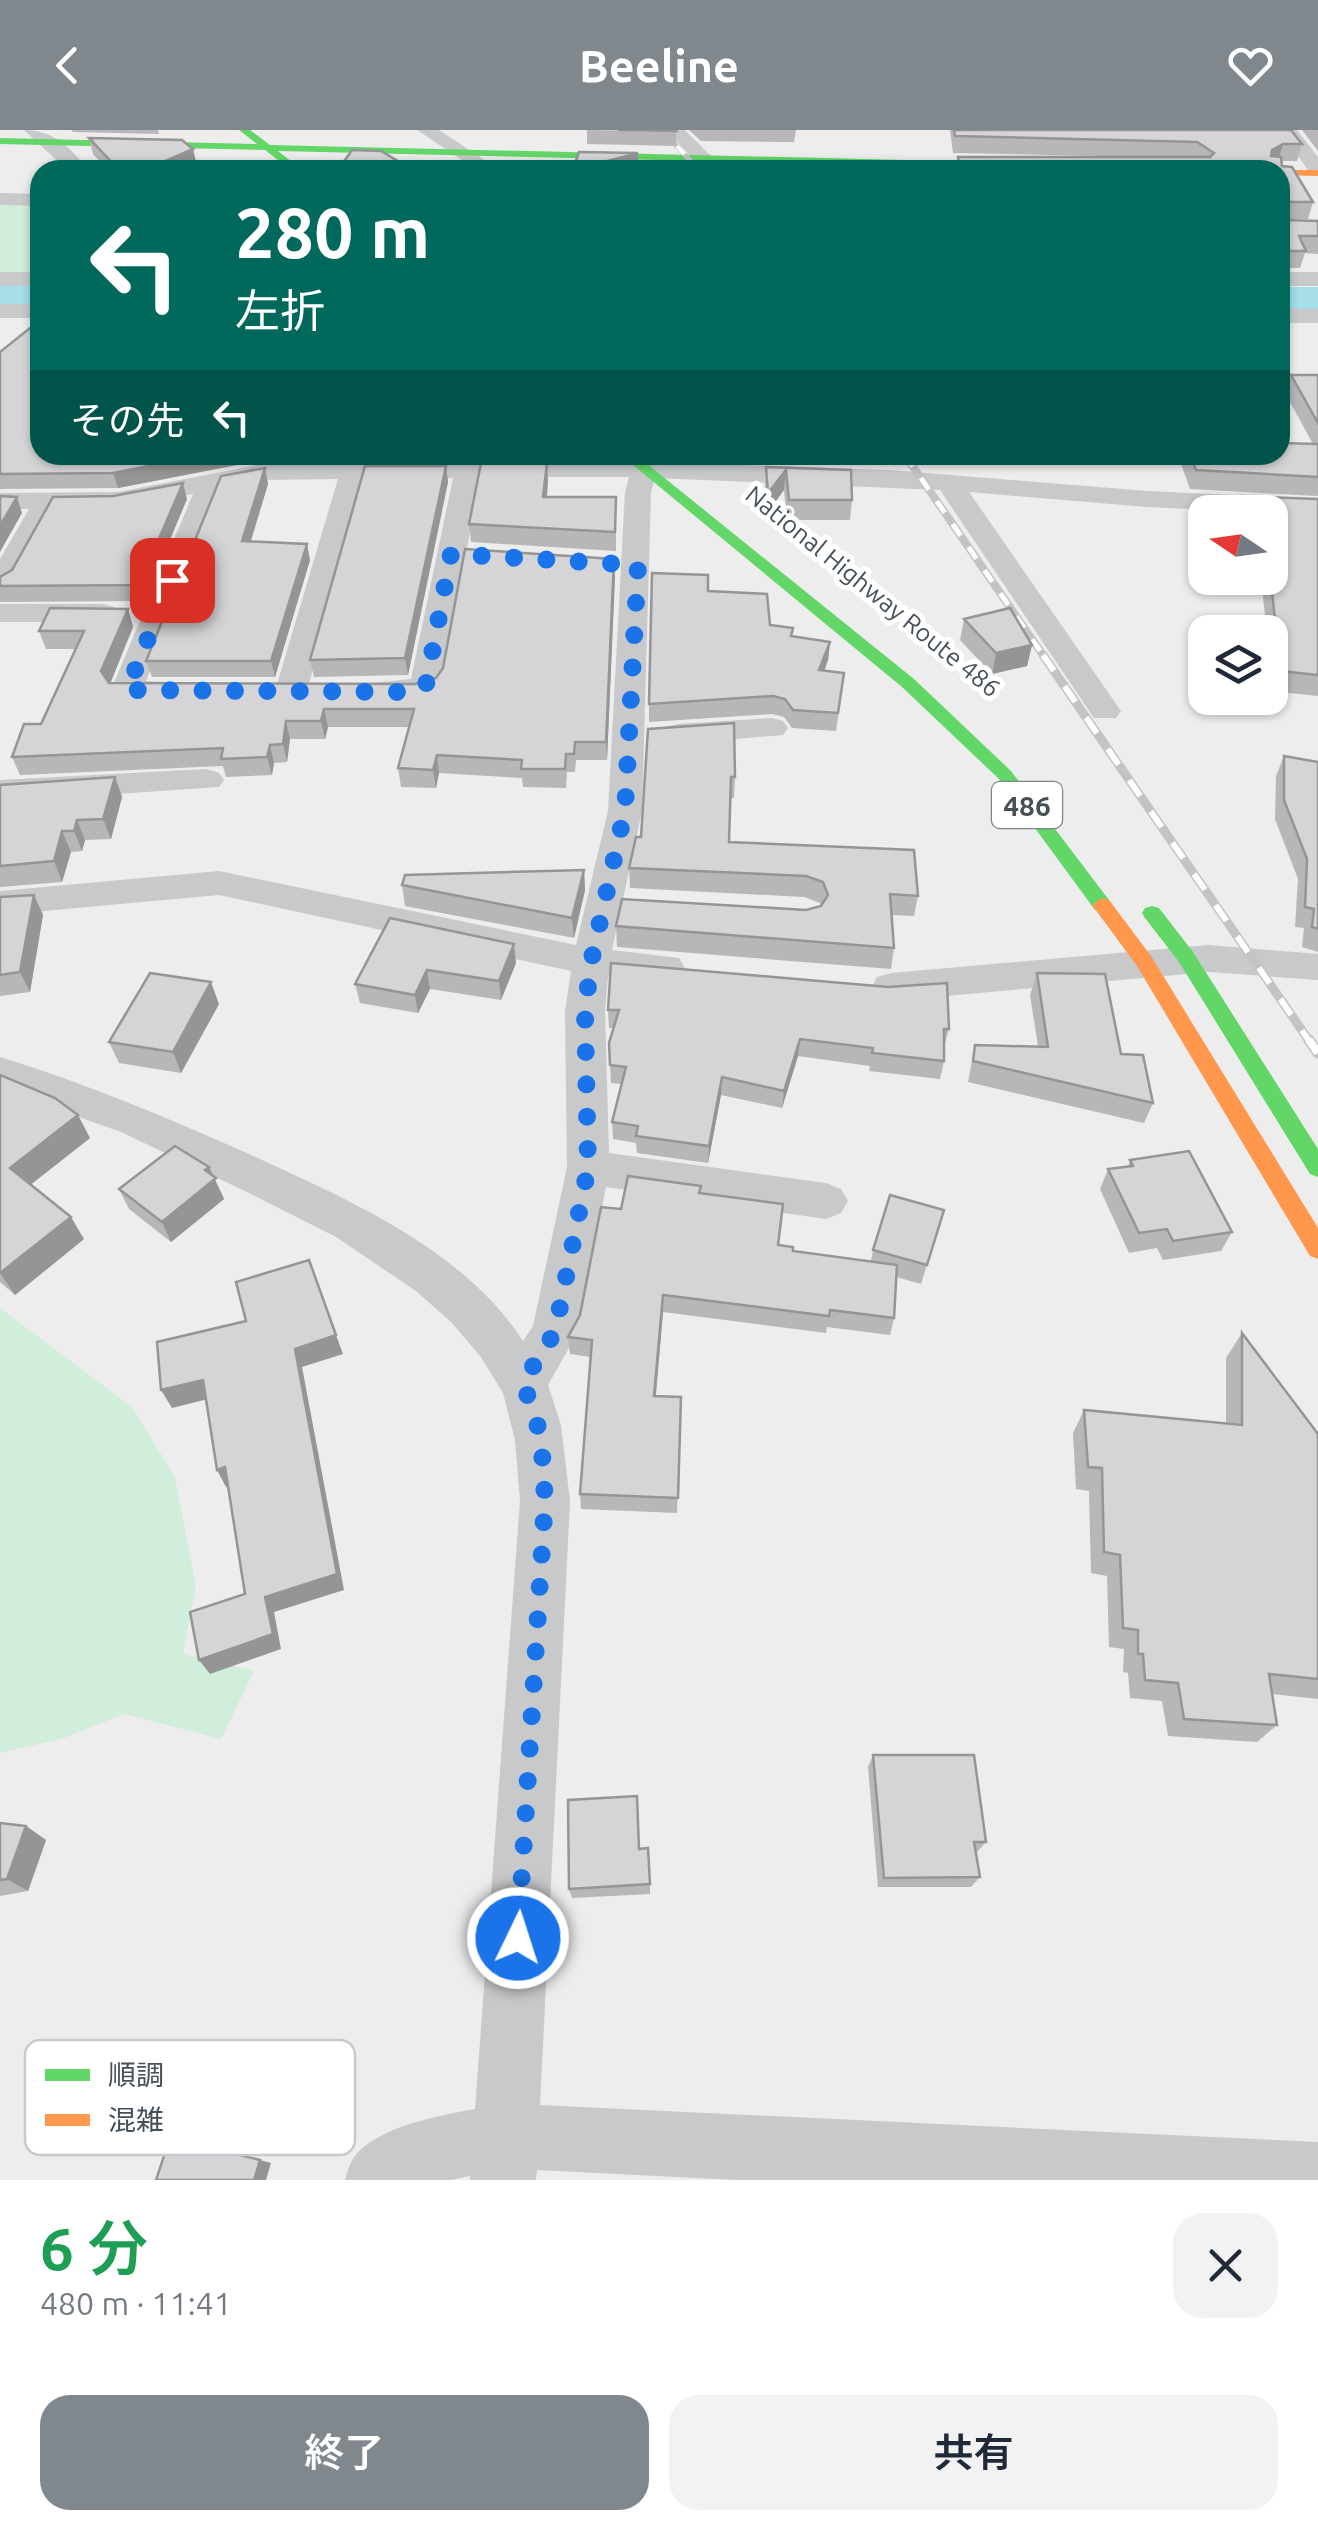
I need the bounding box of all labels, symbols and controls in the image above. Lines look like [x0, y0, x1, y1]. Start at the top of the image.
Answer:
icon: back [40, 38, 95, 93]
icon: heart [1223, 38, 1278, 93]
text: Beeline [579, 40, 739, 91]
text: 280 m [235, 193, 430, 271]
icon: left [70, 200, 200, 330]
text: 左折 [235, 285, 325, 336]
icon: left [204, 390, 259, 445]
text: その先 [70, 399, 184, 441]
street label: National Highway Route 486 [740, 480, 1006, 702]
north arrow [1188, 495, 1288, 595]
map controls [1188, 495, 1288, 715]
pin [130, 538, 215, 623]
icon: arrive [145, 553, 200, 608]
button: layers [1188, 615, 1288, 715]
road number: 486 [992, 782, 1062, 828]
position arrow [466, 1886, 570, 1990]
legend [25, 2040, 355, 2155]
text: 順調 [108, 2059, 164, 2090]
text: 混雑 [108, 2104, 164, 2135]
button: close [1173, 2213, 1278, 2318]
text: 6 分 [40, 2214, 148, 2281]
text: 480 m · 11:41 [40, 2285, 232, 2321]
button: 終了 [40, 2395, 649, 2510]
button: 共有 [669, 2395, 1278, 2510]

